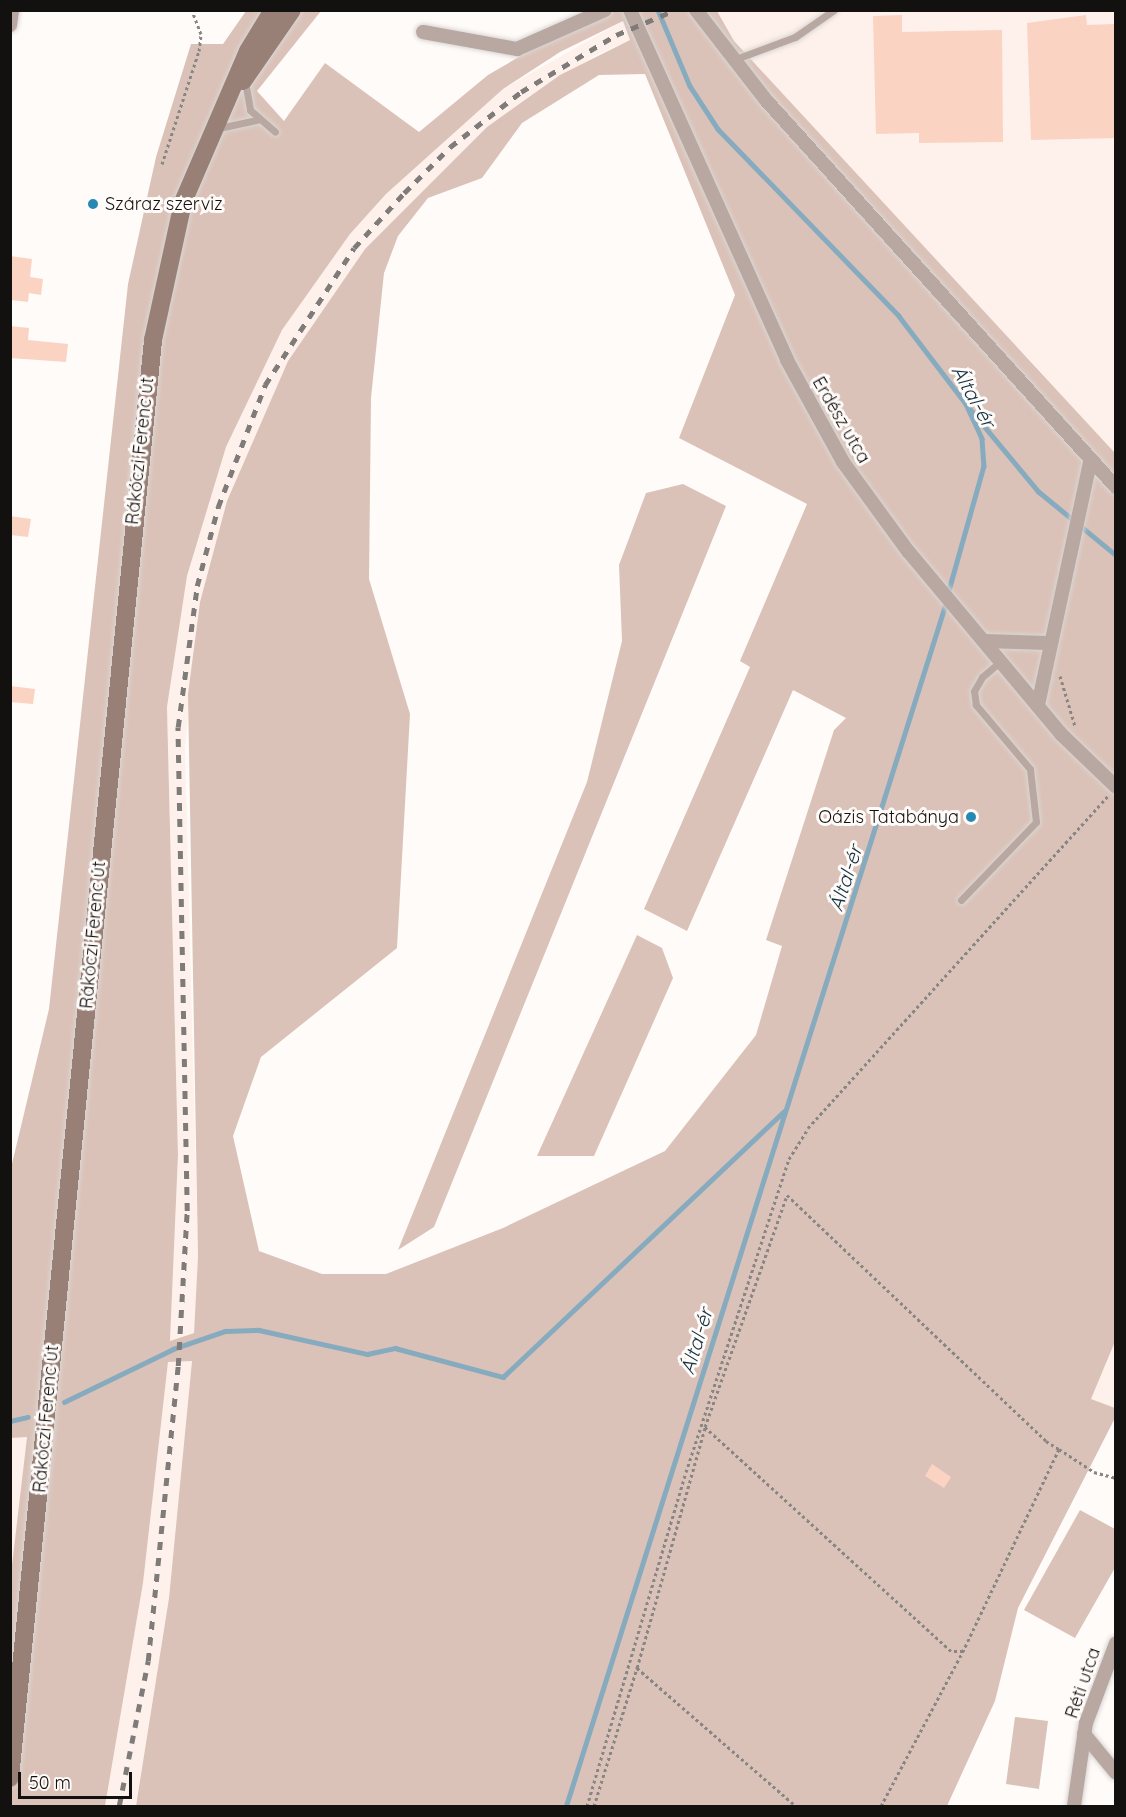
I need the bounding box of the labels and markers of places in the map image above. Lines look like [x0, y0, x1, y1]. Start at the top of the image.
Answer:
place label: Száraz szerviz [105, 193, 223, 215]
marker: Száraz szerviz [86, 197, 100, 211]
place label: Oázis Tatabánya [818, 806, 959, 828]
marker: Oázis Tatabánya [964, 810, 978, 824]

